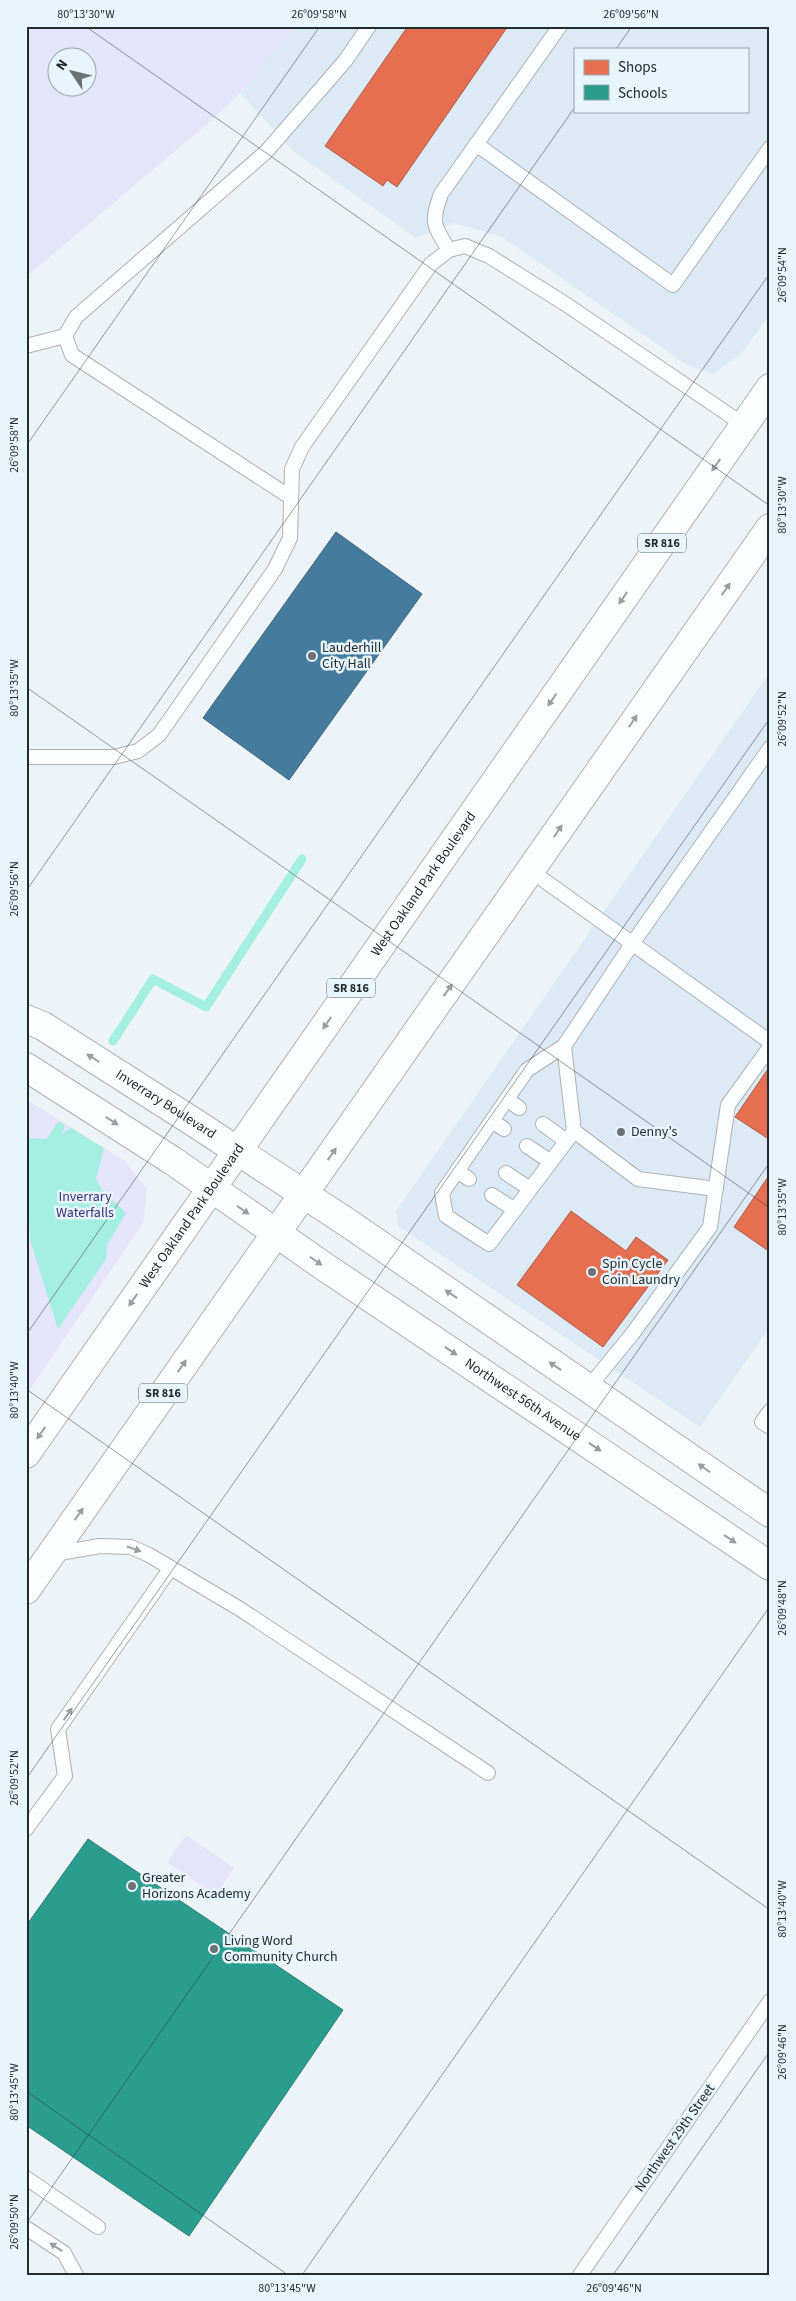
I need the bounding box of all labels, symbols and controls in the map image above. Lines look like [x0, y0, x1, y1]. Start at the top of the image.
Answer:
text: 80°13'30"W [57, 6, 115, 23]
text: 26°09'58"N [291, 6, 347, 23]
text: 26°09'56"N [603, 6, 659, 23]
north arrow [48, 48, 98, 98]
legend [574, 48, 748, 112]
text: N [51, 56, 73, 75]
text: Shops [618, 57, 657, 78]
text: Schools [618, 83, 667, 104]
text: 26°09'54"N [774, 247, 791, 303]
text: 26°09'58"N [6, 417, 23, 473]
one-way arrow [711, 458, 721, 472]
text: 80°13'30"W [774, 476, 791, 534]
road number: SR 816 [638, 534, 686, 552]
one-way arrow [721, 582, 731, 596]
one-way arrow [618, 591, 628, 605]
place label: Lauderhill City Hall [322, 638, 382, 674]
marker: Lauderhill City Hall [306, 650, 318, 662]
text: 80°13'35"W [6, 659, 23, 717]
text: 26°09'52"N [774, 691, 791, 747]
one-way arrow [547, 693, 557, 707]
one-way arrow [628, 715, 637, 728]
street label: West Oakland Park Boulevard [366, 808, 481, 960]
one-way arrow [553, 824, 563, 838]
text: 26°09'56"N [6, 861, 23, 917]
road number: SR 816 [327, 978, 375, 998]
one-way arrow [442, 983, 452, 996]
one-way arrow [322, 1016, 332, 1030]
one-way arrow [87, 1054, 100, 1063]
street label: Inverrary Boulevard [112, 1065, 220, 1144]
one-way arrow [105, 1116, 119, 1126]
place label: Denny's [631, 1122, 678, 1142]
marker: Denny's [615, 1126, 627, 1138]
street label: West Oakland Park Boulevard [134, 1140, 249, 1293]
one-way arrow [327, 1147, 337, 1161]
text: 80°13'35"W [774, 1178, 791, 1236]
park label: Inverrary Waterfalls [56, 1187, 114, 1223]
one-way arrow [237, 1205, 250, 1215]
place label: Spin Cycle Coin Laundry [602, 1254, 681, 1290]
one-way arrow [309, 1256, 323, 1266]
marker: Spin Cycle Coin Laundry [586, 1266, 598, 1278]
one-way arrow [444, 1289, 458, 1299]
one-way arrow [128, 1293, 138, 1306]
one-way arrow [444, 1346, 458, 1356]
street label: Northwest 56th Avenue [461, 1354, 585, 1446]
one-way arrow [177, 1360, 187, 1373]
text: 80°13'40"W [6, 1361, 23, 1419]
one-way arrow [549, 1361, 562, 1371]
road number: SR 816 [139, 1384, 187, 1402]
one-way arrow [36, 1426, 45, 1440]
one-way arrow [588, 1442, 602, 1452]
one-way arrow [697, 1463, 710, 1473]
one-way arrow [74, 1507, 84, 1521]
one-way arrow [723, 1534, 736, 1544]
one-way arrow [127, 1546, 142, 1554]
text: 26°09'48"N [774, 1580, 791, 1636]
one-way arrow [63, 1707, 73, 1721]
text: 26°09'52"N [6, 1750, 23, 1806]
place label: Greater Horizons Academy [142, 1868, 251, 1904]
marker: Greater Horizons Academy [126, 1880, 138, 1892]
text: 80°13'40"W [774, 1880, 791, 1938]
place label: Living Word Community Church [224, 1931, 338, 1967]
marker: Living Word Community Church [208, 1943, 220, 1955]
text: 26°09'46"N [774, 2024, 791, 2080]
text: 80°13'45"W [6, 2063, 23, 2121]
street label: Northwest 29th Street [630, 2080, 720, 2196]
text: 26°09'50"N [6, 2194, 23, 2250]
one-way arrow [49, 2242, 62, 2252]
text: 80°13'45"W [258, 2280, 316, 2297]
text: 26°09'46"N [586, 2280, 642, 2297]

